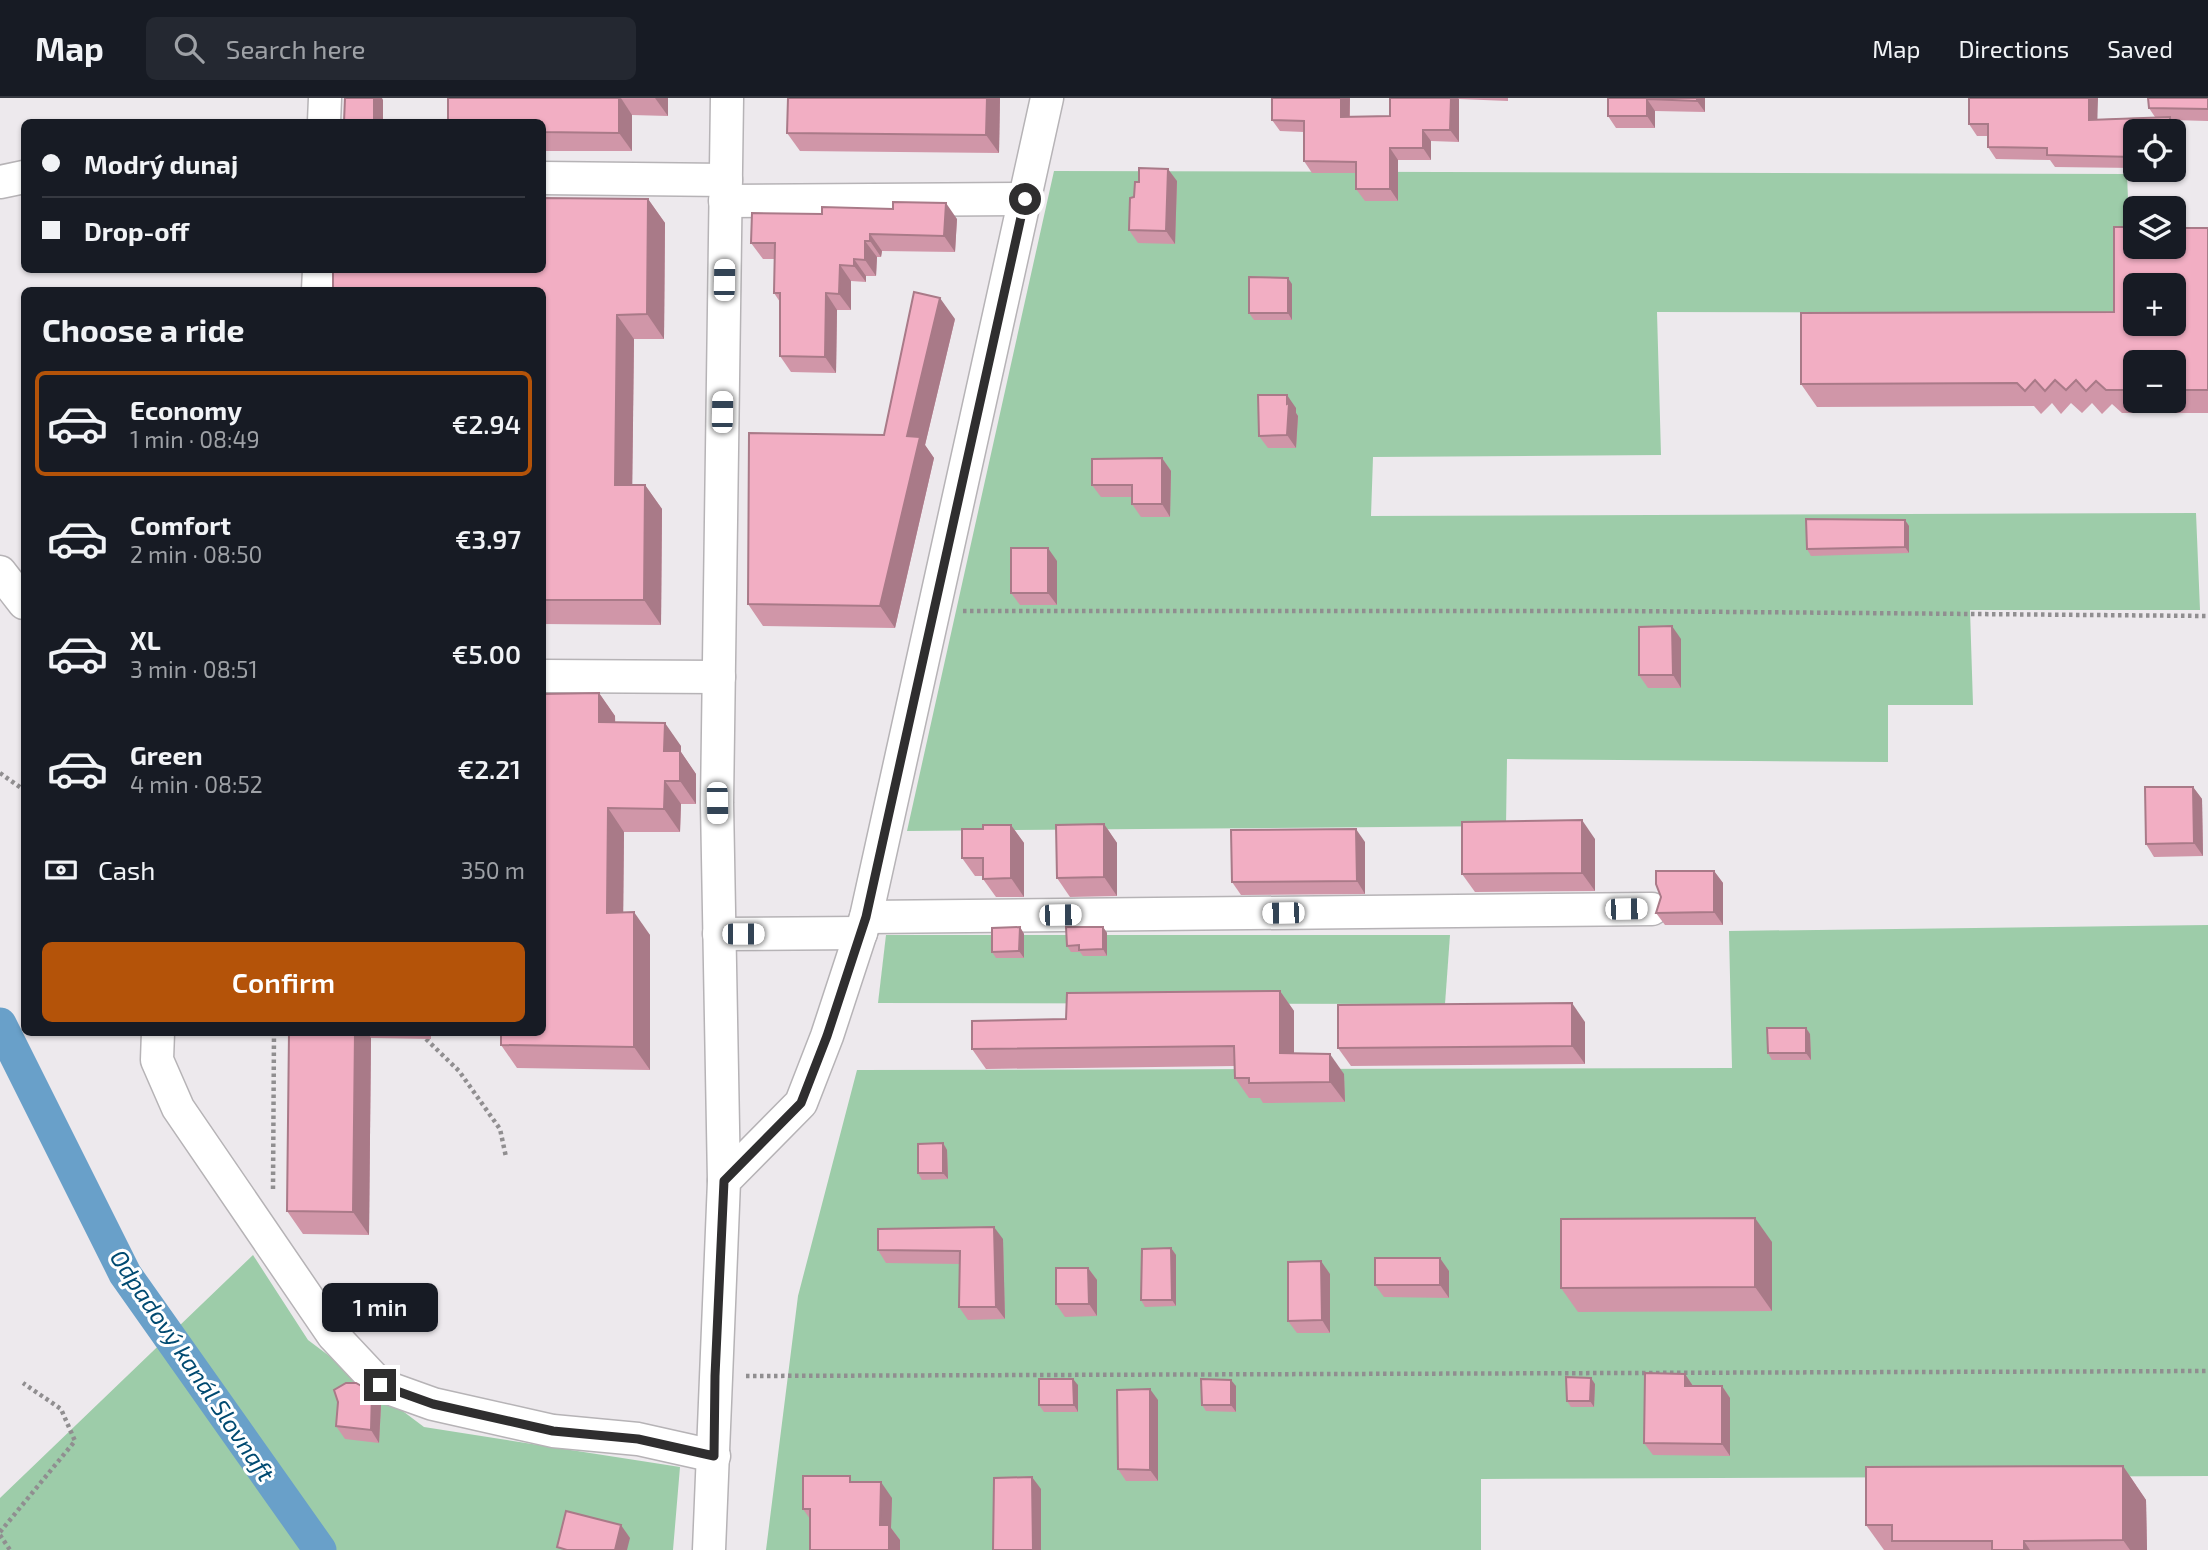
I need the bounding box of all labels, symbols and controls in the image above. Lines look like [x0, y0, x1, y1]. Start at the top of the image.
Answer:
search box [146, 17, 636, 80]
text: Map [35, 28, 104, 68]
icon: search [170, 29, 208, 67]
text: Search here [226, 33, 365, 64]
text: Map [1872, 34, 1920, 63]
text: Directions [1958, 34, 2069, 63]
text: Saved [2107, 34, 2173, 63]
map controls [2123, 119, 2186, 413]
button: locate [2123, 119, 2186, 182]
text: Modrý dunaj [84, 148, 238, 179]
route start [1009, 183, 1041, 215]
button: layers [2123, 196, 2186, 259]
text: Drop-off [84, 215, 189, 246]
car [714, 259, 735, 301]
button: + [2123, 273, 2186, 336]
text: Choose a ride [42, 310, 245, 348]
button: − [2123, 350, 2186, 413]
car [712, 391, 733, 433]
icon: car [46, 392, 109, 455]
text: Economy [130, 394, 242, 425]
text: €2.94 [452, 408, 521, 439]
text: 1 min · 08:49 [130, 425, 260, 453]
icon: car [46, 507, 109, 570]
text: Comfort [130, 509, 231, 540]
text: €3.97 [455, 523, 521, 554]
text: 2 min · 08:50 [130, 540, 262, 568]
icon: car [46, 622, 109, 685]
text: XL [130, 624, 161, 655]
text: €5.00 [452, 638, 521, 669]
text: 3 min · 08:51 [130, 655, 258, 683]
icon: car [46, 737, 109, 800]
text: Green [130, 739, 203, 770]
text: €2.21 [458, 753, 521, 784]
text: 4 min · 08:52 [130, 770, 263, 798]
car [707, 782, 728, 824]
icon: cash [42, 851, 80, 889]
text: Cash [98, 854, 155, 885]
text: 350 m [461, 856, 525, 884]
car [1605, 898, 1648, 920]
car [1262, 902, 1305, 924]
car [1039, 904, 1082, 926]
car [723, 924, 765, 945]
button: Confirm [42, 942, 525, 1022]
water label: Odpadový kanál Slovnaft [105, 1244, 282, 1487]
callout: 1 min [322, 1284, 438, 1332]
text: 1 min [353, 1293, 407, 1321]
route end [364, 1369, 396, 1401]

